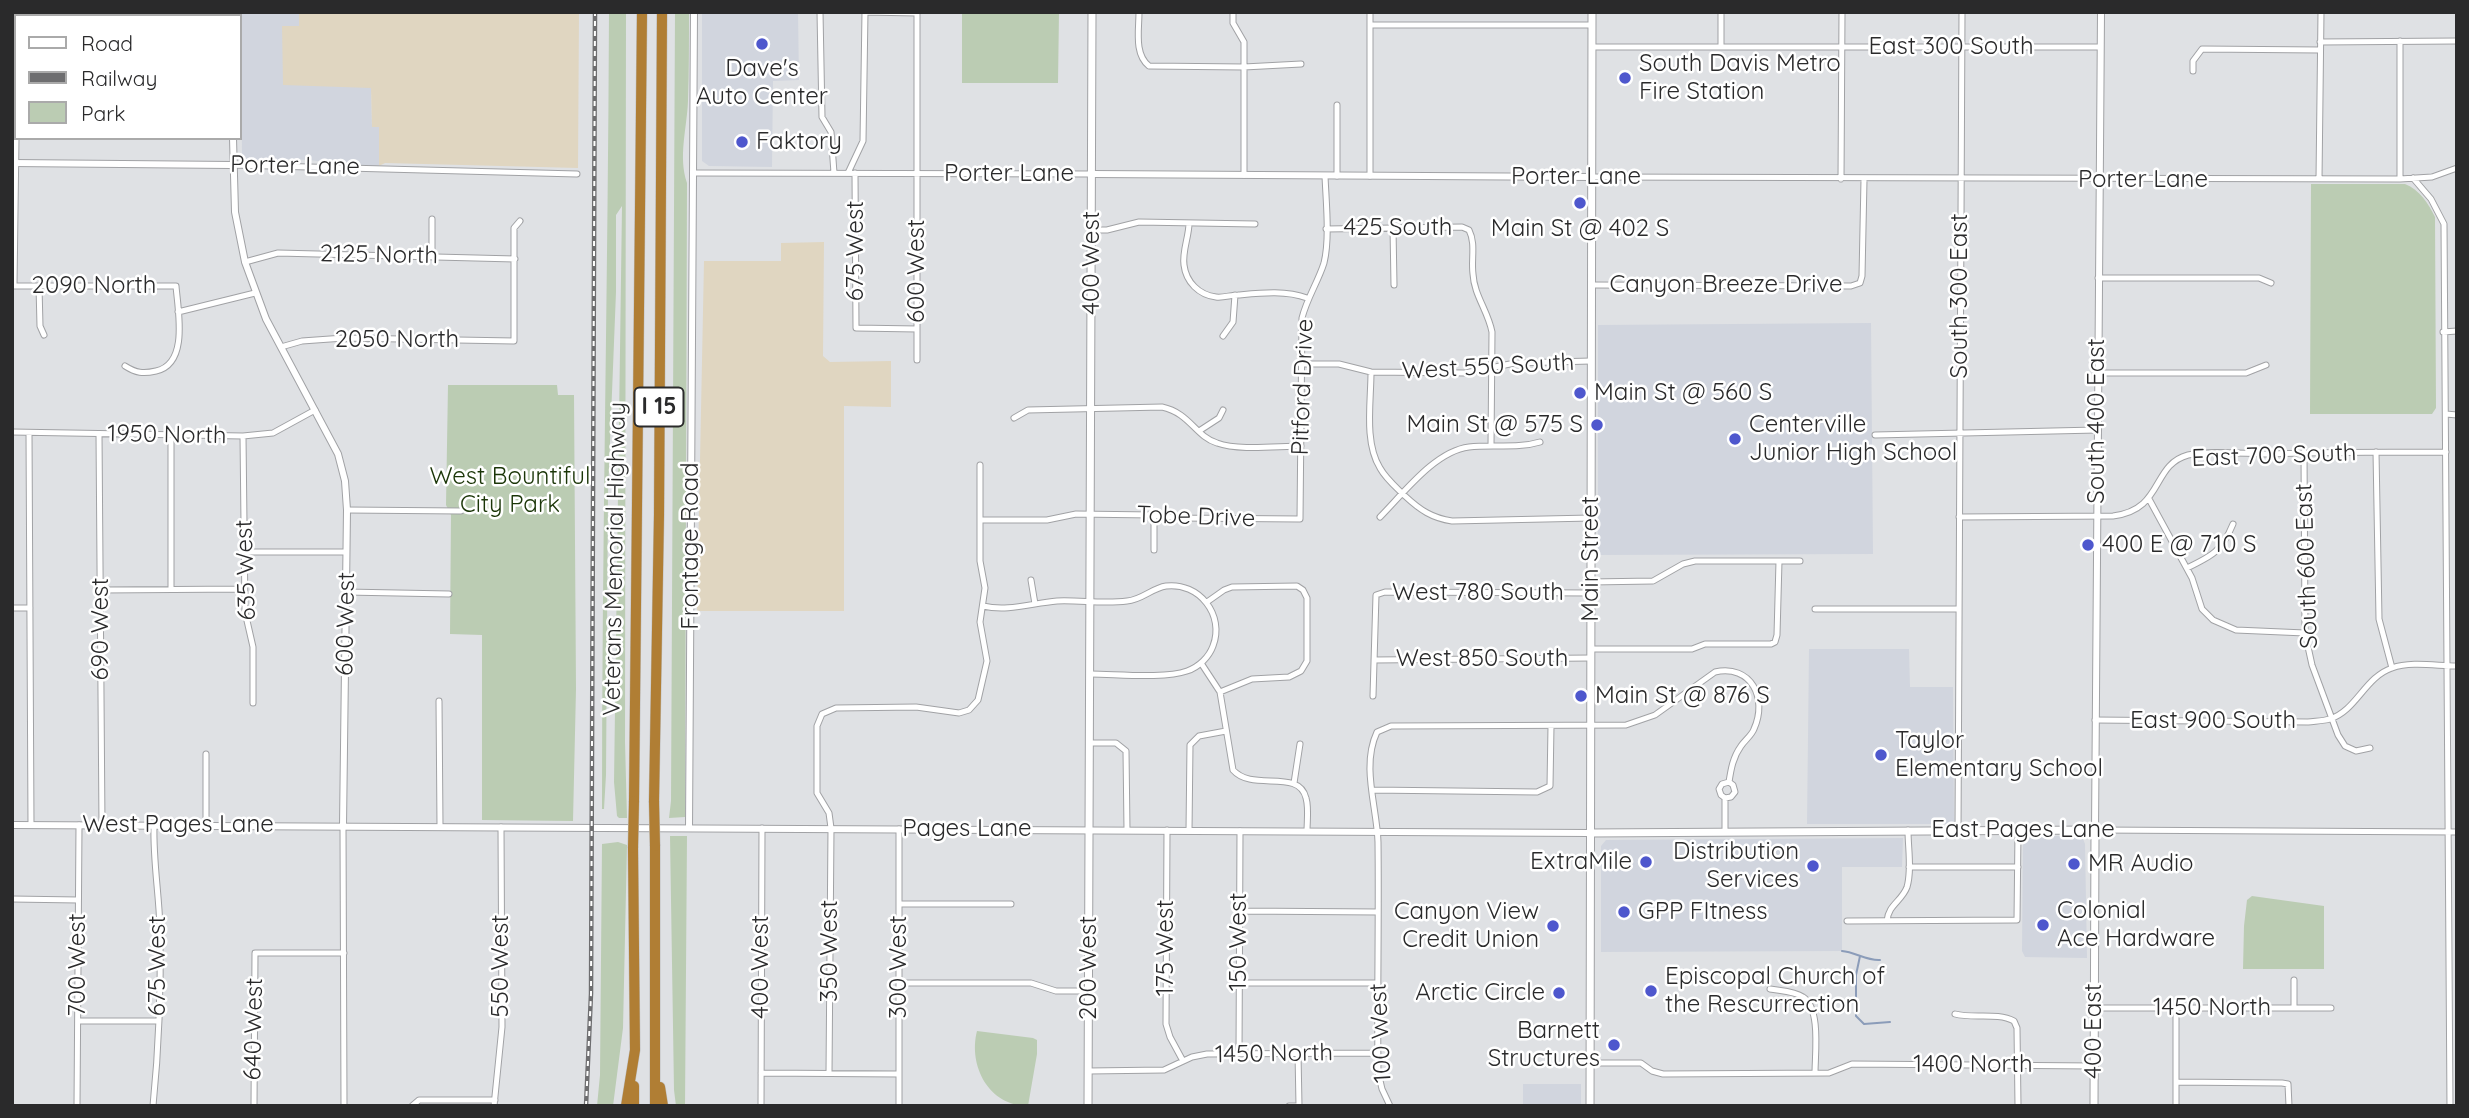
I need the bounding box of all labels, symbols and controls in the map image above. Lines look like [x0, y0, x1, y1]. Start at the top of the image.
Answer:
legend [14, 14, 242, 140]
text: Road [81, 30, 133, 56]
street label: East 300 South [1868, 33, 2034, 61]
marker: Dave's Auto Center [754, 36, 770, 52]
place label: South Davis Metro Fire Station [1639, 50, 1841, 106]
place label: Dave's Auto Center [696, 55, 828, 111]
text: Railway [81, 65, 157, 91]
marker: South Davis Metro Fire Station [1617, 70, 1633, 86]
text: Park [81, 100, 125, 126]
place label: Faktory [756, 128, 842, 156]
marker: Faktory [734, 134, 750, 150]
street label: Porter Lane [230, 150, 360, 182]
street label: Porter Lane [944, 160, 1074, 188]
street label: Porter Lane [1511, 163, 1641, 191]
street label: Porter Lane [2078, 166, 2208, 194]
marker: Main St @ 402 S [1572, 195, 1588, 211]
street label: 675 West [842, 201, 870, 301]
street label: 400 West [1078, 211, 1106, 315]
street label: South 300 East [1946, 213, 1974, 379]
street label: 425 South [1344, 214, 1452, 242]
place label: Main St @ 402 S [1491, 215, 1669, 243]
street label: 600 West [903, 219, 931, 323]
street label: 2125 North [320, 240, 438, 270]
street label: Canyon Breeze Drive [1610, 271, 1842, 299]
street label: 2090 North [32, 272, 156, 300]
street label: Pitford Drive [1286, 318, 1320, 456]
street label: 2050 North [335, 326, 459, 354]
street label: South 400 East [2083, 338, 2111, 504]
street label: West 550 South [1401, 348, 1575, 386]
place label: Main St @ 560 S [1594, 379, 1772, 407]
marker: Main St @ 560 S [1572, 385, 1588, 401]
road number: I 15 [634, 388, 684, 426]
street label: Veterans Memorial Highway [598, 402, 632, 716]
place label: Main St @ 575 S [1406, 411, 1583, 439]
place label: Centerville Junior High School [1749, 411, 1957, 467]
marker: Main St @ 575 S [1589, 417, 1605, 433]
street label: 1950 North [107, 420, 227, 450]
marker: Centerville Junior High School [1727, 431, 1743, 447]
street label: East 700 South [2191, 439, 2357, 473]
street label: Frontage Road [677, 462, 705, 630]
park label: West Bountiful City Park [429, 463, 591, 519]
street label: South 600 East [2290, 483, 2324, 649]
street label: Main Street [1577, 496, 1605, 622]
street label: Tobe Drive [1136, 501, 1256, 533]
street label: 635 West [230, 519, 262, 621]
place label: 400 E @ 710 S [2102, 531, 2256, 559]
marker: 400 E @ 710 S [2080, 537, 2096, 553]
street label: 600 West [331, 572, 361, 676]
street label: 690 West [87, 578, 115, 680]
street label: West 780 South [1392, 579, 1564, 607]
street label: West 850 South [1396, 645, 1568, 673]
place label: Main St @ 876 S [1595, 682, 1770, 710]
marker: Main St @ 876 S [1573, 688, 1589, 704]
street label: East 900 South [2130, 707, 2296, 735]
place label: Taylor Elementary School [1895, 727, 2103, 783]
marker: Taylor Elementary School [1873, 747, 1889, 763]
street label: West Pages Lane [82, 811, 274, 839]
street label: Pages Lane [902, 815, 1032, 843]
street label: East Pages Lane [1931, 816, 2115, 844]
place label: Distribution Services [1673, 838, 1799, 894]
place label: ExtraMile [1530, 848, 1632, 876]
place label: MR Audio [2088, 850, 2194, 878]
marker: ExtraMile [1638, 854, 1654, 870]
marker: MR Audio [2066, 856, 2082, 872]
marker: Distribution Services [1805, 858, 1821, 874]
street label: 150 West [1225, 893, 1253, 991]
place label: Colonial Ace Hardware [2057, 897, 2215, 953]
place label: Canyon View Credit Union [1394, 898, 1539, 954]
place label: GPP FItness [1638, 898, 1768, 926]
street label: 350 West [816, 900, 844, 1002]
street label: 175 West [1152, 900, 1180, 996]
marker: GPP FItness [1616, 904, 1632, 920]
street label: 700 West [64, 913, 92, 1017]
street label: 550 West [487, 915, 515, 1017]
street label: 400 West [747, 915, 775, 1019]
street label: 300 West [885, 915, 913, 1019]
street label: 675 West [144, 916, 172, 1016]
street label: 200 West [1075, 916, 1103, 1020]
marker: Colonial Ace Hardware [2035, 917, 2051, 933]
marker: Canyon View Credit Union [1545, 918, 1561, 934]
place label: Episcopal Church of the Rescurrection [1665, 963, 1885, 1019]
street label: 640 West [239, 977, 269, 1081]
place label: Arctic Circle [1415, 979, 1545, 1007]
street label: 100 West [1364, 982, 1398, 1084]
marker: Episcopal Church of the Rescurrection [1643, 983, 1659, 999]
street label: 400 East [2080, 983, 2108, 1079]
marker: Arctic Circle [1551, 985, 1567, 1001]
street label: 1450 North [2153, 994, 2271, 1022]
place label: Barnett Structures [1488, 1017, 1600, 1073]
marker: Barnett Structures [1606, 1037, 1622, 1053]
street label: 1450 North [1215, 1039, 1333, 1069]
street label: 1400 North [1913, 1051, 2033, 1079]

